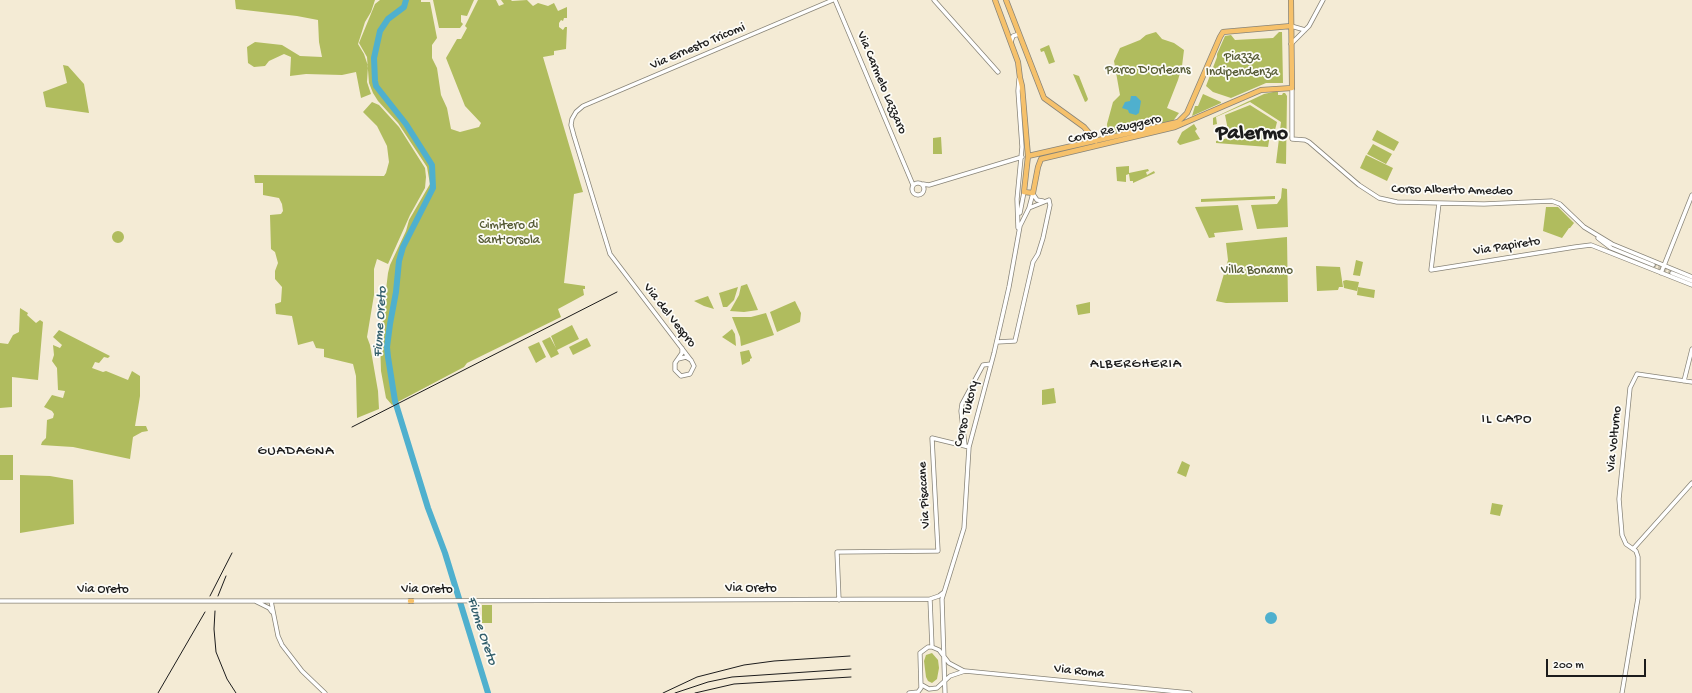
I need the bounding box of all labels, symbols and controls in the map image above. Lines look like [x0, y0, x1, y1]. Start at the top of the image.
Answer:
street label: Via Ernesto Tricomi [648, 20, 748, 74]
street label: Via Carmelo Lazzaro [852, 29, 910, 137]
park label: Piazza Indipendenza [1206, 50, 1278, 81]
park label: Parco D'Orleans [1105, 63, 1191, 79]
street label: Corso Re Ruggero [1067, 112, 1163, 148]
district label: Palermo [1216, 122, 1288, 148]
street label: Corso Alberto Amedeo [1391, 182, 1513, 200]
park label: Cimitero di Sant'Orsola [478, 218, 540, 249]
street label: Via Papireto [1473, 234, 1541, 260]
park label: Villa Bonanno [1221, 263, 1293, 279]
street label: Via del Vespro [639, 281, 699, 351]
water label: Fiume Oreto [370, 286, 392, 358]
district label: ALBERGHERIA [1090, 357, 1182, 373]
street label: Corso Tukory [951, 379, 983, 449]
street label: Via Volturno [1604, 405, 1626, 473]
district label: IL CAPO [1482, 412, 1532, 428]
district label: GUADAGNA [258, 444, 334, 460]
street label: Via Pisacane [915, 461, 935, 529]
street label: Via Oreto [725, 581, 777, 597]
street label: Via Oreto [77, 582, 129, 598]
street label: Via Oreto [401, 582, 453, 598]
water label: Fiume Oreto [462, 595, 500, 667]
scale bar [1548, 651, 1648, 677]
text: 200 m [1553, 659, 1584, 673]
street label: Via Roma [1053, 662, 1105, 682]

